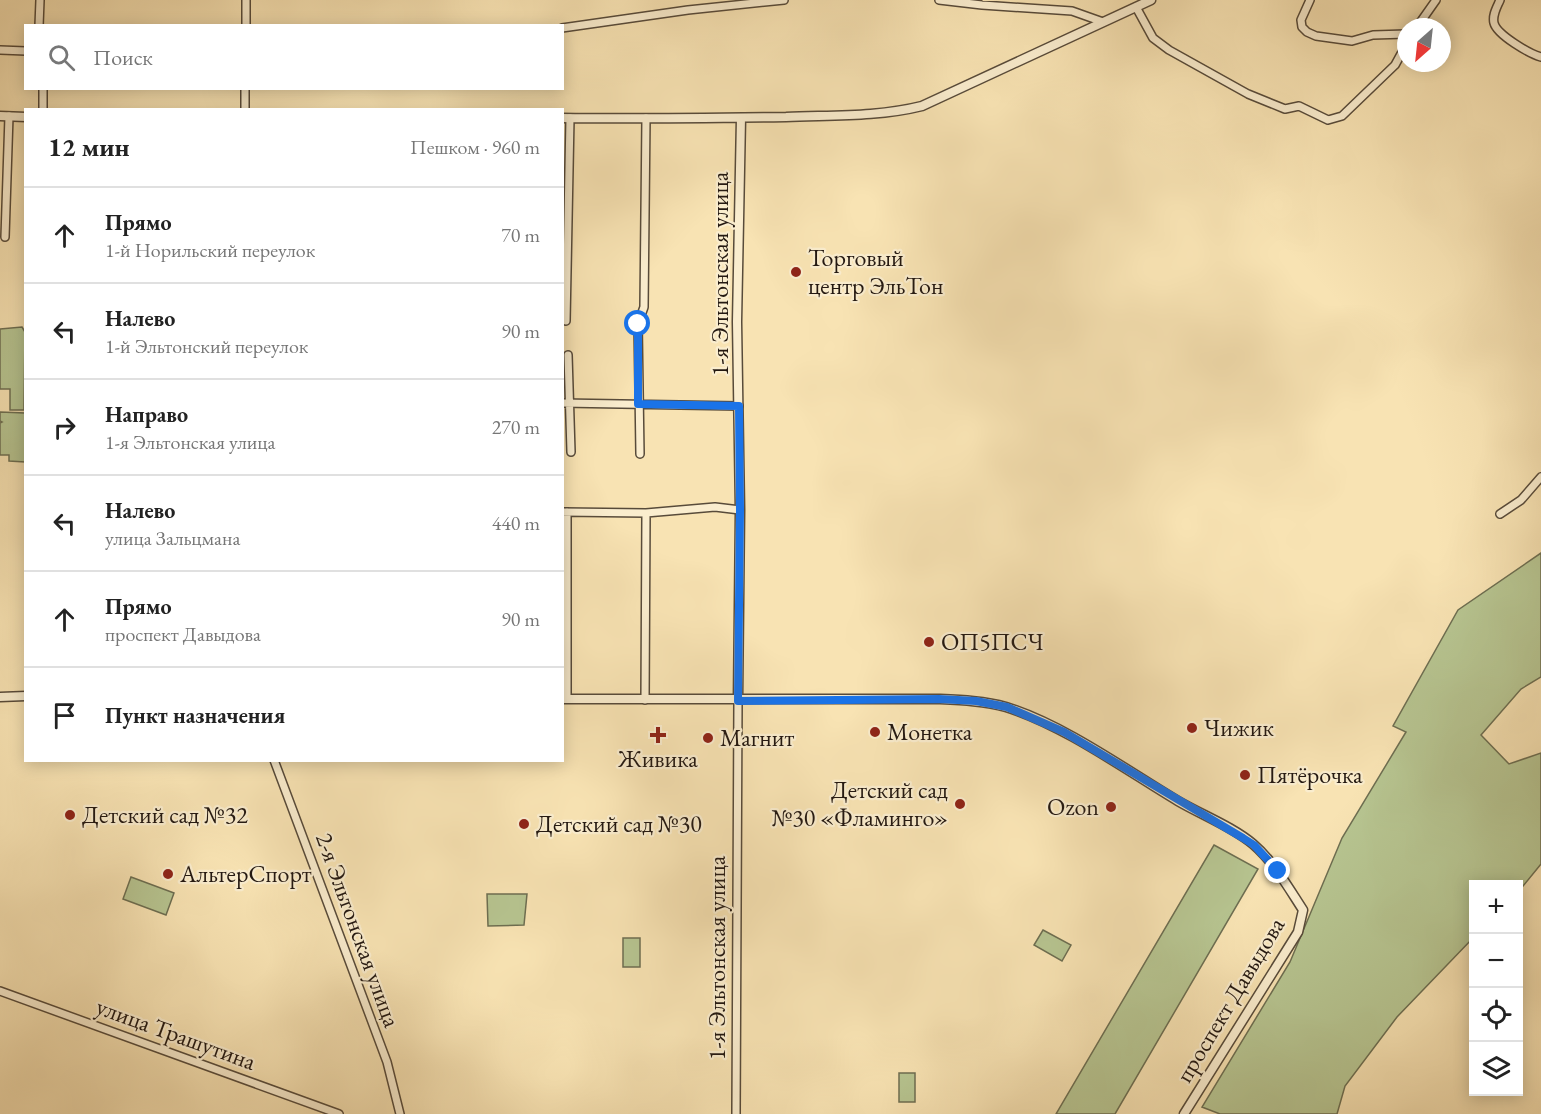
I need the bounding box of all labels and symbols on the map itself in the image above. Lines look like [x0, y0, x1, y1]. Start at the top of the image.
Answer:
north arrow [1397, 18, 1451, 72]
street label: 1-я Эльтонская улица [704, 171, 735, 376]
place label: Торговый центр ЭльТон [808, 242, 944, 301]
marker: Торговый центр ЭльТон [789, 265, 803, 279]
route start [624, 310, 650, 336]
place label: ОП5ПСЧ [941, 626, 1044, 657]
marker: ОП5ПСЧ [922, 635, 936, 649]
place label: Чижик [1204, 712, 1274, 743]
place label: Монетка [887, 716, 973, 747]
marker: Чижик [1185, 721, 1199, 735]
place label: Магнит [720, 722, 794, 753]
marker: Монетка [868, 725, 882, 739]
marker: Живика [651, 728, 665, 742]
marker: Магнит [701, 731, 715, 745]
place label: Живика [617, 743, 698, 774]
place label: Пятёрочка [1257, 759, 1363, 790]
marker: Пятёрочка [1238, 768, 1252, 782]
place label: Детский сад №30 «Фламинго» [771, 774, 948, 833]
place label: Ozon [1047, 791, 1099, 822]
marker: Детский сад №30 «Фламинго» [953, 797, 967, 811]
place label: Детский сад №32 [82, 799, 248, 830]
marker: Ozon [1104, 800, 1118, 814]
marker: Детский сад №32 [63, 808, 77, 822]
place label: Детский сад №30 [536, 808, 702, 839]
marker: Детский сад №30 [517, 817, 531, 831]
street label: 2-я Эльтонская улица [309, 828, 408, 1032]
street label: 1-я Эльтонская улица [701, 855, 732, 1060]
route end [1264, 857, 1290, 883]
place label: АльтерСпорт [179, 858, 312, 889]
marker: АльтерСпорт [161, 867, 175, 881]
street label: проспект Давыдова [1168, 911, 1291, 1088]
street label: улица Трашутина [92, 990, 261, 1077]

